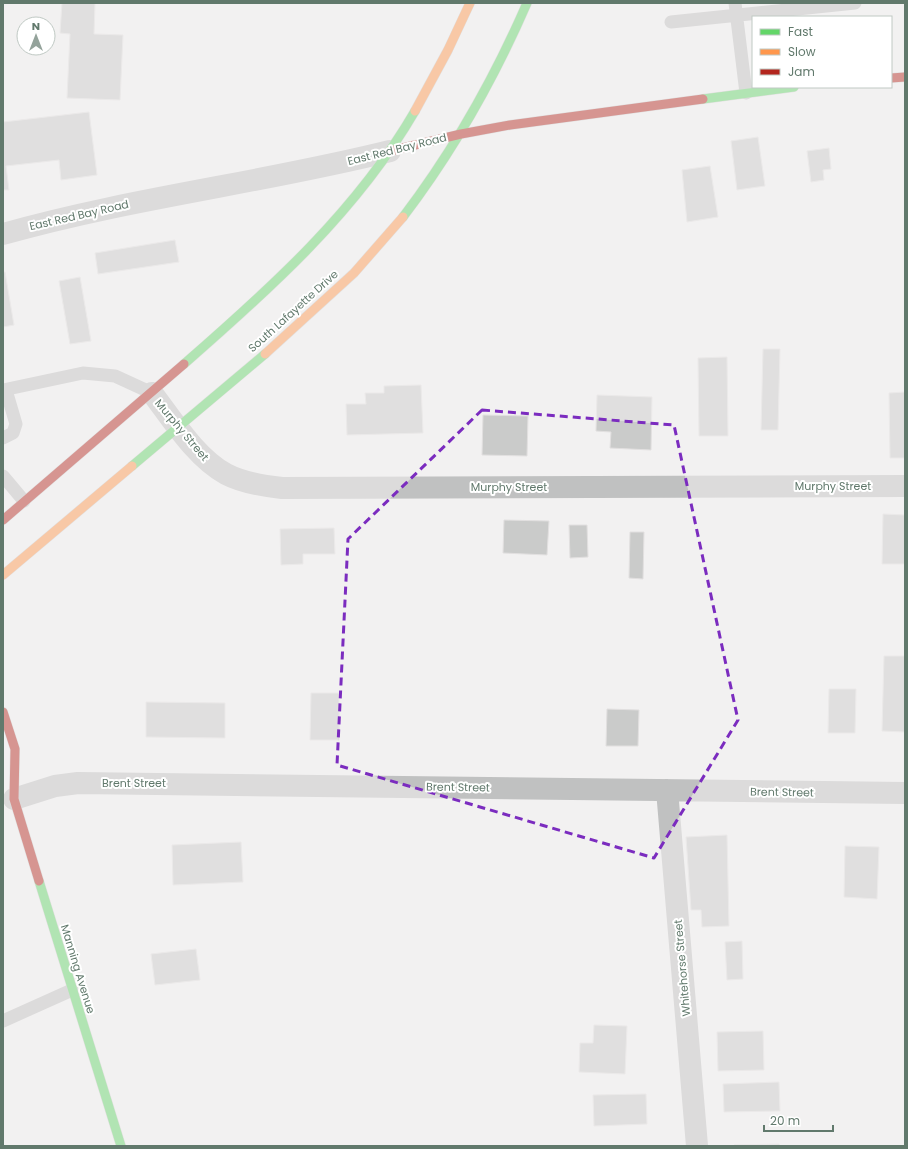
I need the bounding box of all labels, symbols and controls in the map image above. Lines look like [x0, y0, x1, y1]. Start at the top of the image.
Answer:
north arrow [16, 16, 56, 56]
legend [752, 16, 892, 88]
text: N [32, 18, 40, 34]
text: Fast [788, 23, 813, 40]
text: Slow [788, 43, 816, 60]
text: Jam [788, 63, 815, 80]
street label: East Red Bay Road [346, 129, 448, 169]
street label: East Red Bay Road [28, 196, 130, 234]
street label: South Lafayette Drive [244, 266, 342, 356]
street label: Murphy Street [151, 396, 213, 464]
street label: Murphy Street [795, 478, 871, 494]
street label: Murphy Street [471, 479, 547, 495]
street label: Brent Street [102, 775, 166, 791]
street label: Brent Street [426, 778, 490, 796]
street label: Brent Street [750, 783, 814, 801]
street label: Whitehorse Street [670, 919, 694, 1017]
street label: Manning Avenue [57, 922, 99, 1016]
scale bar [764, 1107, 833, 1133]
text: 20 m [770, 1112, 800, 1129]

